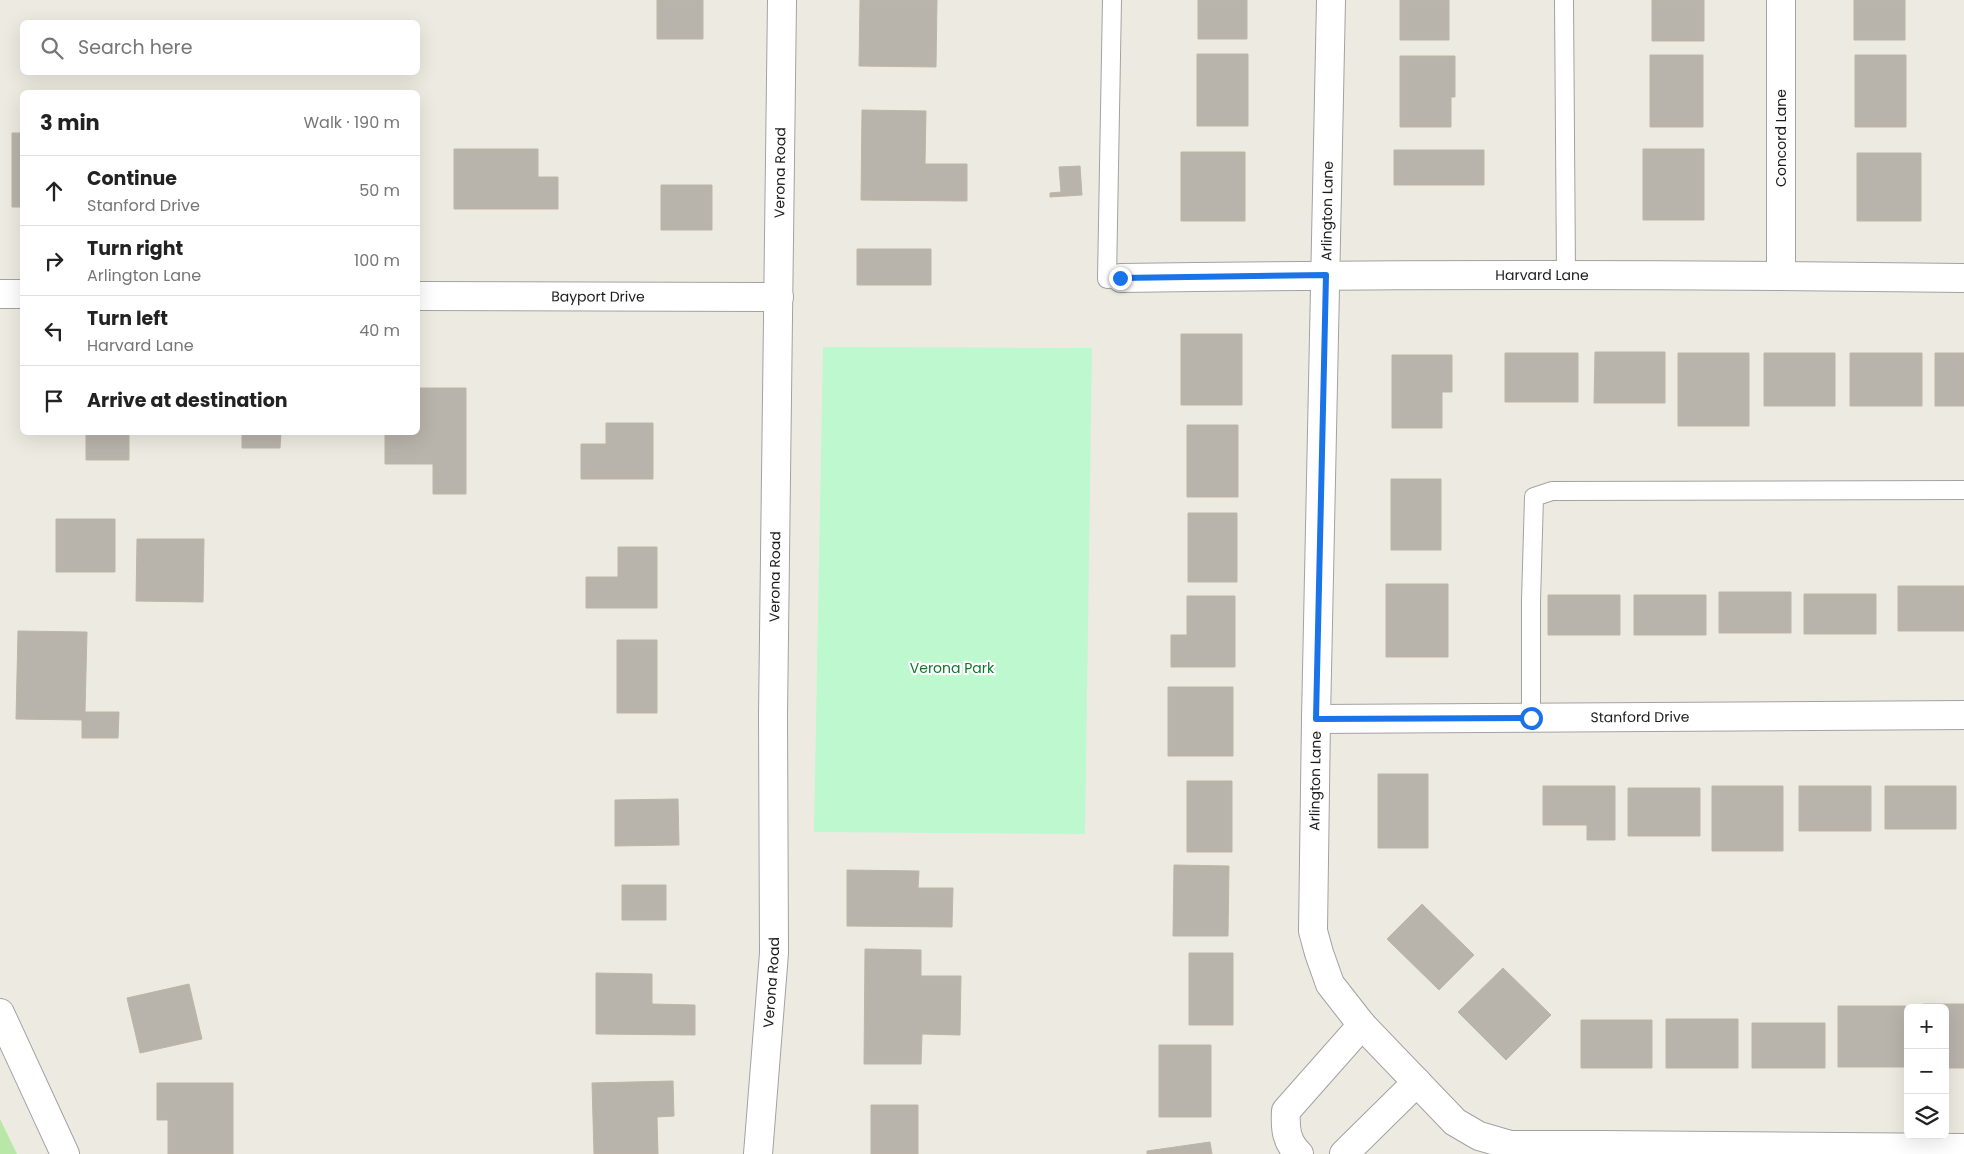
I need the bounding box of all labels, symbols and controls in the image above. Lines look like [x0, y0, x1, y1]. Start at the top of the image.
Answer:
search box [20, 20, 420, 75]
icon: search [38, 34, 66, 62]
text: Search here [78, 34, 192, 61]
street label: Concord Lane [1771, 89, 1791, 187]
text: 3 min [40, 108, 100, 137]
text: Walk · 190 m [303, 111, 400, 134]
street label: Verona Road [769, 127, 790, 218]
street label: Arlington Lane [1316, 161, 1338, 261]
text: Continue [87, 165, 177, 192]
icon: ahead [40, 177, 68, 205]
text: 50 m [359, 179, 400, 202]
text: Stanford Drive [87, 194, 200, 217]
text: Turn right [87, 235, 183, 262]
icon: right [40, 247, 68, 275]
text: 100 m [354, 249, 400, 272]
text: Arlington Lane [87, 264, 201, 287]
street label: Harvard Lane [1495, 265, 1589, 285]
route end [1109, 267, 1132, 290]
street label: Bayport Drive [551, 286, 645, 307]
text: Turn left [87, 305, 168, 332]
icon: left [40, 317, 68, 345]
text: 40 m [359, 319, 400, 342]
text: Harvard Lane [87, 334, 194, 357]
icon: arrive [40, 387, 68, 415]
text: Arrive at destination [87, 387, 288, 414]
street label: Verona Road [764, 531, 785, 622]
park label: Verona Park [910, 658, 995, 678]
route start [1520, 707, 1543, 730]
street label: Stanford Drive [1590, 707, 1690, 727]
street label: Arlington Lane [1304, 731, 1326, 831]
street label: Verona Road [758, 937, 784, 1029]
map controls [1904, 1004, 1949, 1139]
button: + [1904, 1004, 1949, 1049]
button: − [1904, 1049, 1949, 1094]
button: layers [1904, 1094, 1949, 1139]

